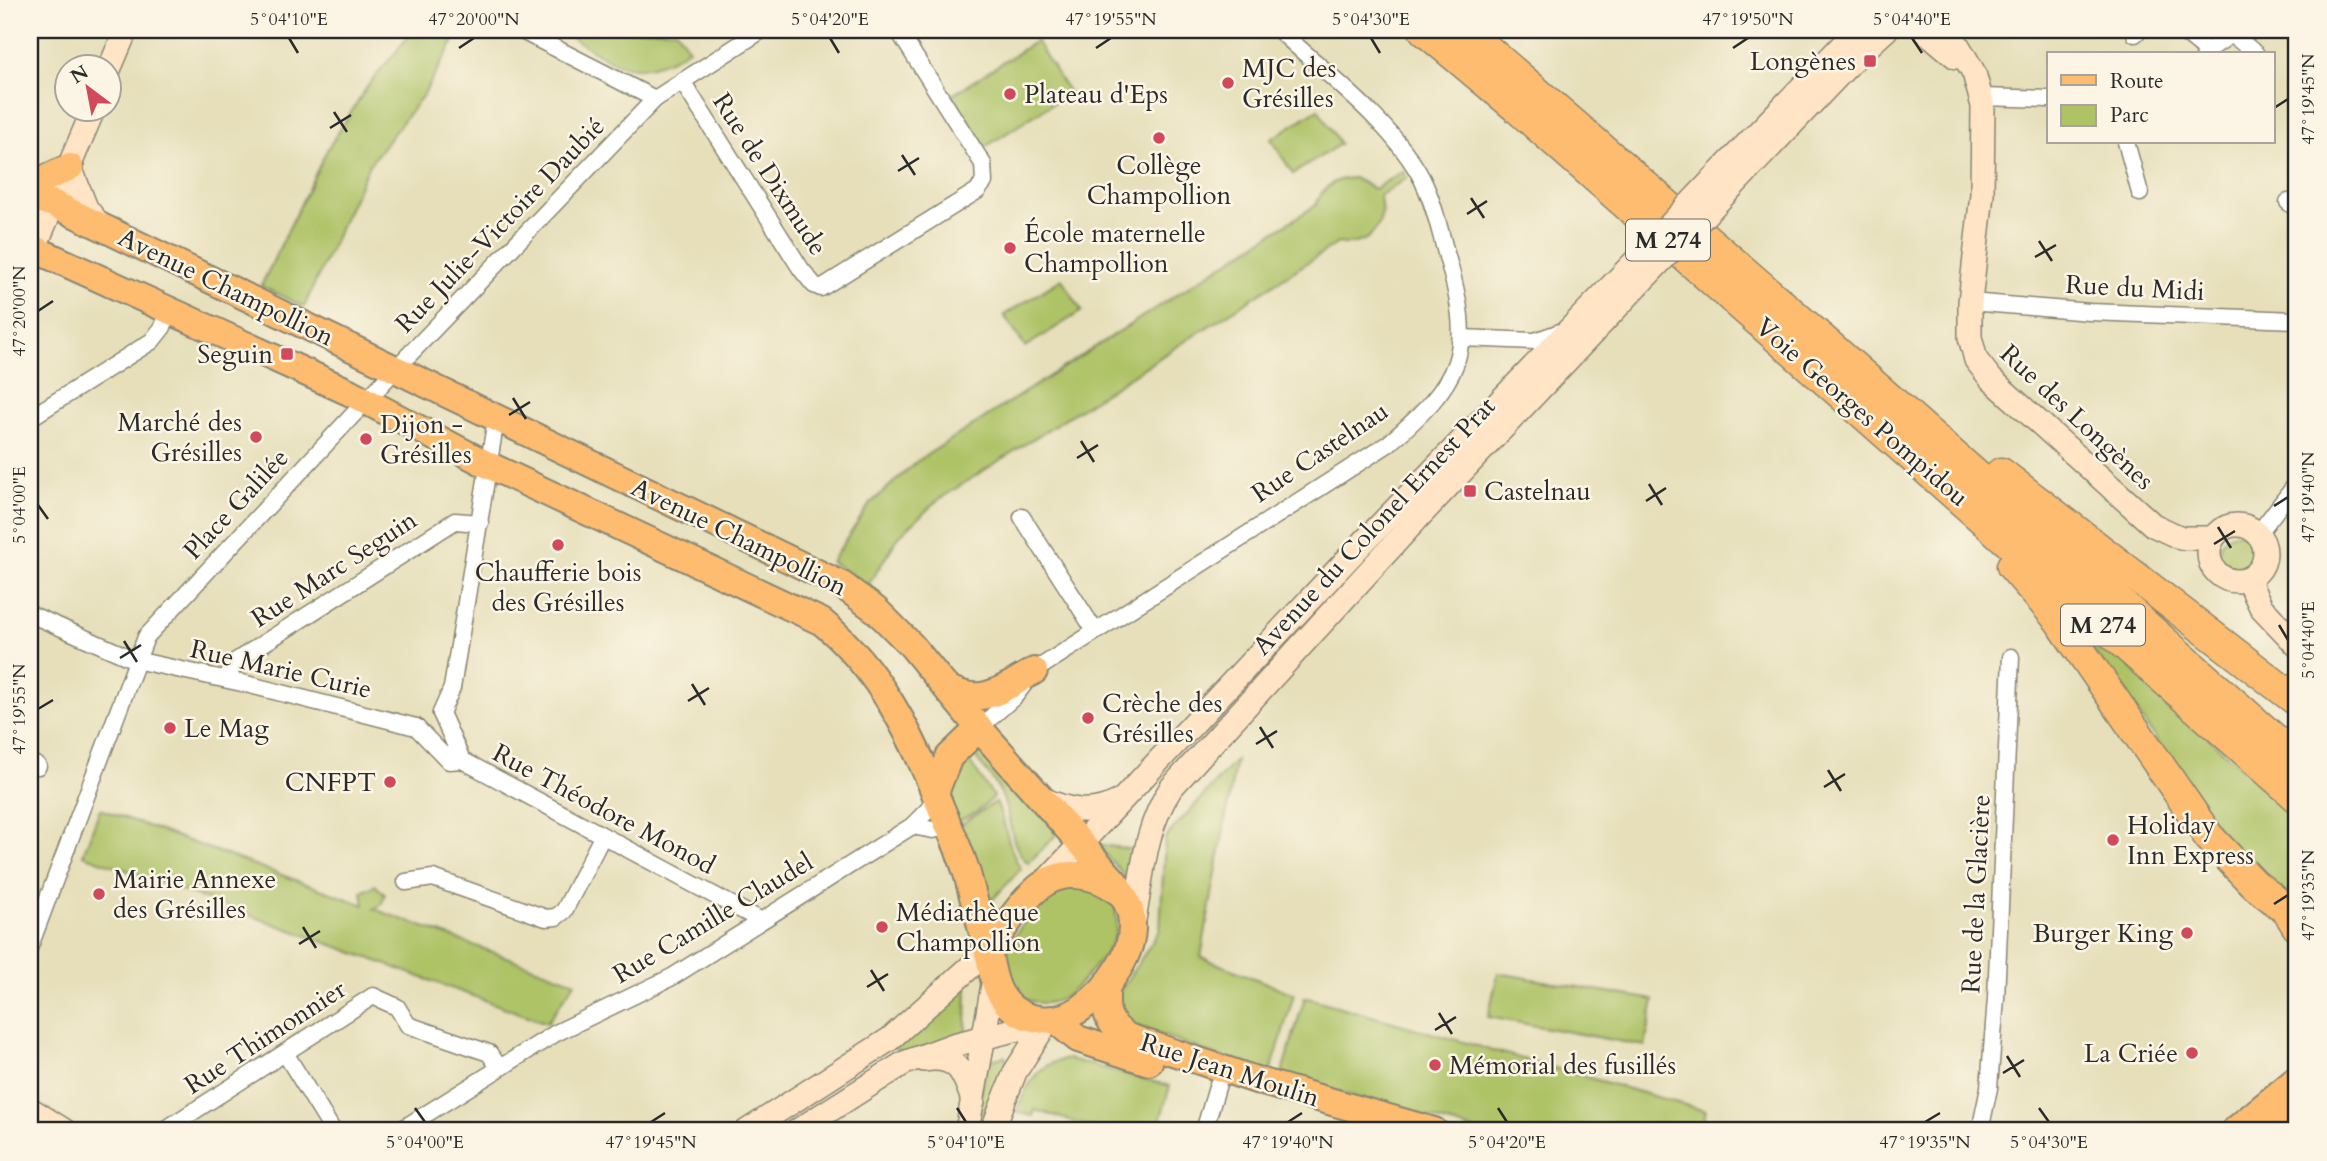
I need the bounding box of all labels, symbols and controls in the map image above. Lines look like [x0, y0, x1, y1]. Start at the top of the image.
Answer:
text: 5°04'10"E [250, 7, 328, 32]
text: 47°20'00"N [428, 7, 520, 32]
text: 5°04'20"E [791, 7, 869, 32]
text: 47°19'55"N [1065, 7, 1157, 32]
text: 5°04'30"E [1332, 7, 1410, 32]
text: 47°19'50"N [1702, 7, 1794, 32]
text: 5°04'40"E [1873, 7, 1951, 32]
place label: Longènes [1750, 44, 1856, 79]
place label: MJC des Grésilles [1242, 51, 1337, 116]
north arrow [52, 52, 122, 122]
legend [2047, 52, 2274, 144]
marker: Longènes [1862, 53, 1878, 69]
text: 47°19'45"N [2296, 53, 2321, 145]
text: N [66, 59, 94, 90]
text: Route [2110, 67, 2164, 96]
marker: MJC des Grésilles [1220, 75, 1236, 91]
place label: Plateau d'Eps [1024, 77, 1168, 112]
street label: Rue de Dixmude [704, 86, 836, 262]
marker: Plateau d'Eps [1002, 86, 1018, 102]
text: Parc [2110, 101, 2149, 130]
street label: Rue Julie-Victoire Daubié [388, 110, 612, 340]
marker: Collège Champollion [1151, 130, 1167, 146]
place label: Collège Champollion [1087, 148, 1232, 213]
place label: École maternelle Champollion [1024, 216, 1206, 281]
street label: Avenue Champollion [112, 220, 340, 355]
road number: M 274 [1626, 220, 1710, 260]
marker: École maternelle Champollion [1002, 240, 1018, 256]
text: 47°20'00"N [7, 265, 32, 357]
street label: Rue du Midi [2065, 267, 2205, 309]
street label: Voie Georges Pompidou [1748, 310, 1976, 514]
street label: Rue des Longènes [1992, 336, 2162, 498]
place label: Seguin [197, 337, 273, 372]
marker: Seguin [279, 346, 295, 362]
street label: Avenue du Colonel Ernest Prat [1245, 389, 1503, 663]
street label: Rue Castelnau [1245, 393, 1395, 511]
place label: Marché des Grésilles [118, 405, 242, 470]
place label: Dijon - Grésilles [380, 407, 472, 472]
marker: Marché des Grésilles [248, 429, 264, 445]
marker: Dijon - Grésilles [358, 431, 374, 447]
street label: Place Galilée [176, 441, 296, 567]
text: 47°19'40"N [2296, 451, 2321, 543]
text: 5°04'00"E [7, 466, 32, 544]
street label: Avenue Champollion [625, 470, 853, 605]
place label: Castelnau [1484, 474, 1591, 509]
marker: Castelnau [1462, 483, 1478, 499]
street label: Rue Marc Seguin [244, 502, 424, 636]
marker: Chaufferie bois des Grésilles [550, 537, 566, 553]
place label: Chaufferie bois des Grésilles [475, 555, 641, 620]
text: 5°04'40"E [2296, 601, 2321, 679]
road number: M 274 [2061, 604, 2145, 646]
street label: Rue Marie Curie [187, 631, 375, 707]
text: 47°19'55"N [7, 663, 32, 755]
place label: Crèche des Grésilles [1102, 686, 1222, 751]
marker: Crèche des Grésilles [1080, 710, 1096, 726]
place label: Le Mag [184, 711, 269, 746]
marker: Le Mag [162, 720, 178, 736]
street label: Rue Théodore Monod [486, 735, 722, 883]
place label: CNFPT [285, 765, 376, 800]
marker: CNFPT [382, 774, 398, 790]
street label: Rue de la Glacière [1953, 794, 1999, 994]
place label: Holiday Inn Express [2127, 808, 2254, 873]
marker: Holiday Inn Express [2105, 832, 2121, 848]
street label: Rue Camille Claudel [606, 844, 820, 992]
text: 47°19'35"N [2296, 849, 2321, 941]
place label: Mairie Annexe des Grésilles [113, 862, 276, 927]
marker: Mairie Annexe des Grésilles [91, 886, 107, 902]
place label: Médiathèque Champollion [896, 895, 1041, 960]
place label: Burger King [2033, 916, 2173, 951]
marker: Médiathèque Champollion [874, 919, 890, 935]
marker: Burger King [2179, 925, 2195, 941]
street label: Rue Thimonnier [177, 971, 353, 1102]
street label: Rue Jean Moulin [1136, 1025, 1324, 1115]
place label: La Criée [2084, 1036, 2178, 1071]
marker: La Criée [2184, 1045, 2200, 1061]
place label: Mémorial des fusillés [1449, 1048, 1676, 1083]
marker: Mémorial des fusillés [1427, 1057, 1443, 1073]
text: 5°04'00"E [386, 1130, 464, 1155]
text: 47°19'45"N [605, 1130, 697, 1155]
text: 5°04'10"E [927, 1130, 1005, 1155]
text: 47°19'40"N [1242, 1130, 1334, 1155]
text: 5°04'20"E [1468, 1130, 1546, 1155]
text: 47°19'35"N [1879, 1130, 1971, 1155]
text: 5°04'30"E [2010, 1130, 2088, 1155]

